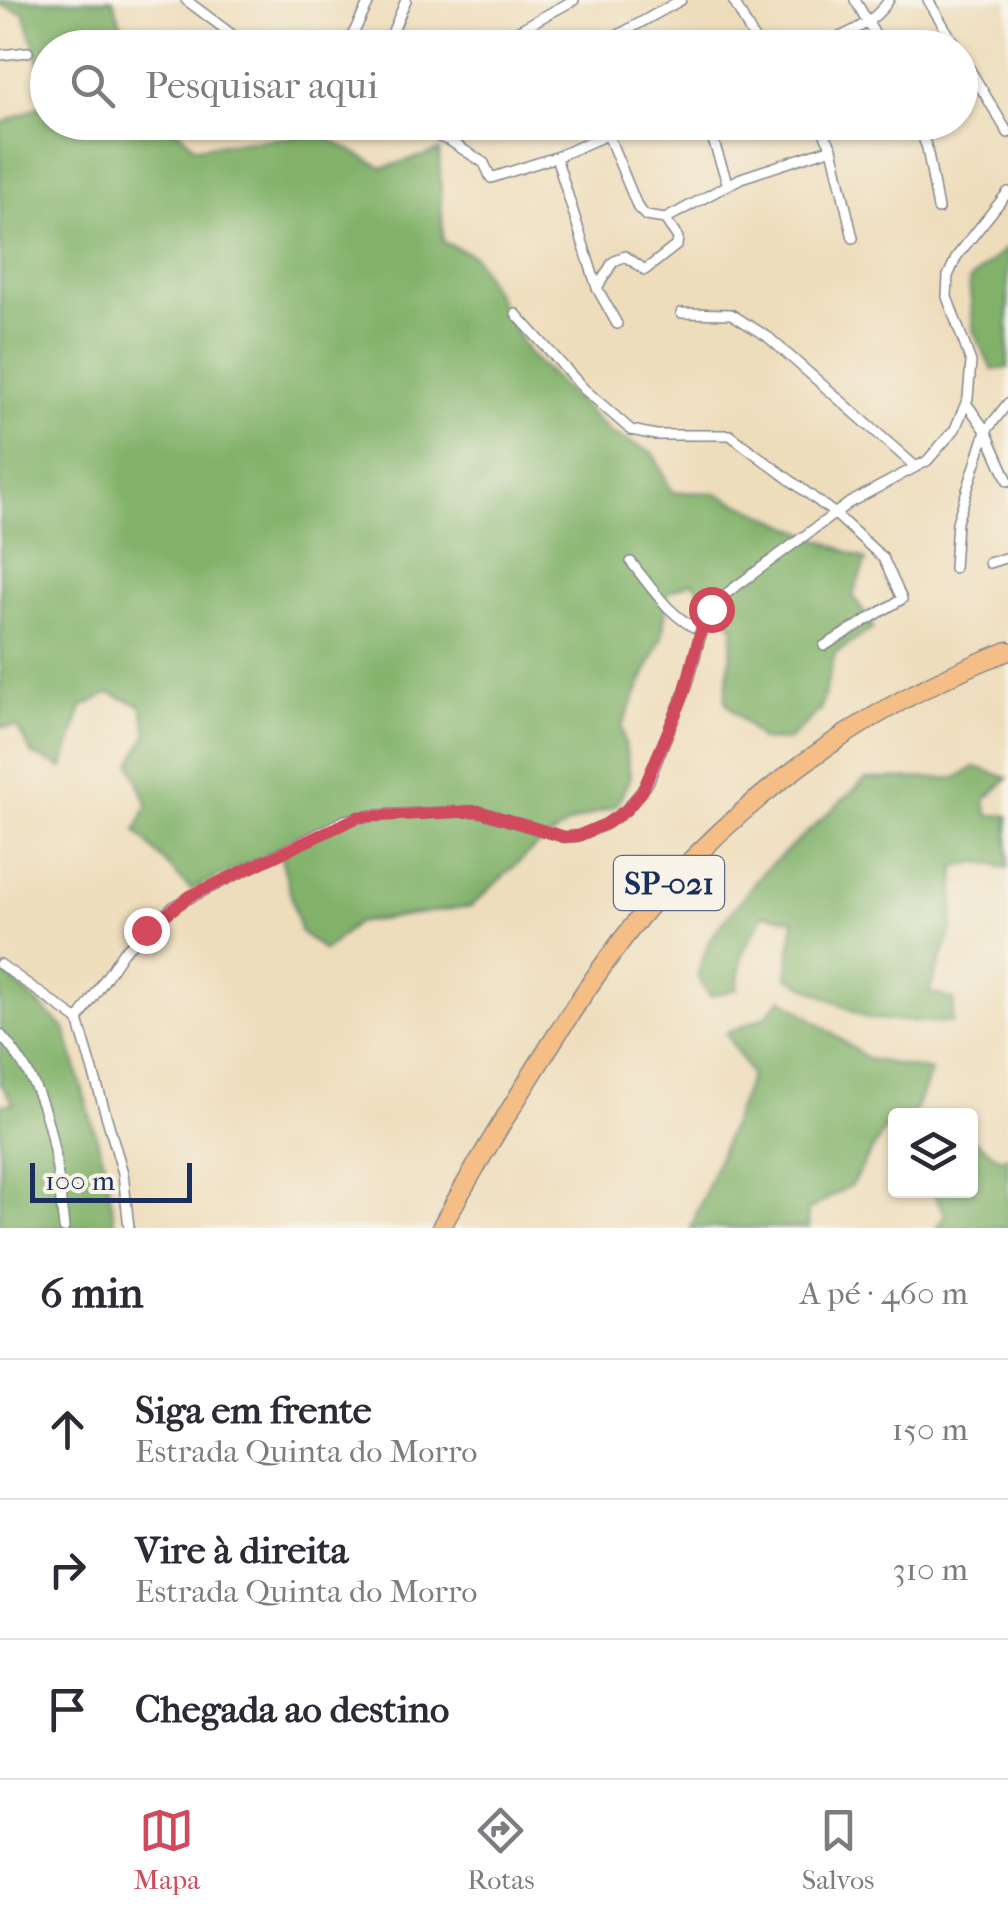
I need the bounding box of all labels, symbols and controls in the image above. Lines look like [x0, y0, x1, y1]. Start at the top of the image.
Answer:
search box [30, 30, 978, 140]
icon: search [65, 58, 120, 113]
text: Pesquisar aqui [145, 63, 378, 108]
route start [689, 587, 735, 633]
road number: SP-021 [614, 856, 724, 910]
route end [124, 908, 170, 954]
map controls [888, 1108, 978, 1198]
button: layers [888, 1108, 978, 1198]
scale bar [30, 1158, 192, 1202]
text: 100 m [45, 1164, 115, 1197]
text: 6 min [40, 1269, 143, 1318]
text: A pé · 460 m [800, 1275, 968, 1312]
text: Siga em frente [135, 1388, 372, 1433]
icon: ahead [40, 1402, 95, 1457]
text: 150 m [892, 1411, 968, 1448]
text: Estrada Quinta do Morro [135, 1433, 478, 1470]
text: Vire à direita [135, 1528, 348, 1573]
icon: right [40, 1542, 95, 1597]
text: 310 m [893, 1551, 968, 1588]
text: Estrada Quinta do Morro [135, 1573, 478, 1610]
icon: arrive [40, 1682, 95, 1737]
text: Chegada ao destino [135, 1687, 449, 1732]
tab: Mapa [134, 1803, 200, 1896]
tab: Rotas [467, 1803, 535, 1896]
tab: Salvos [802, 1803, 874, 1896]

